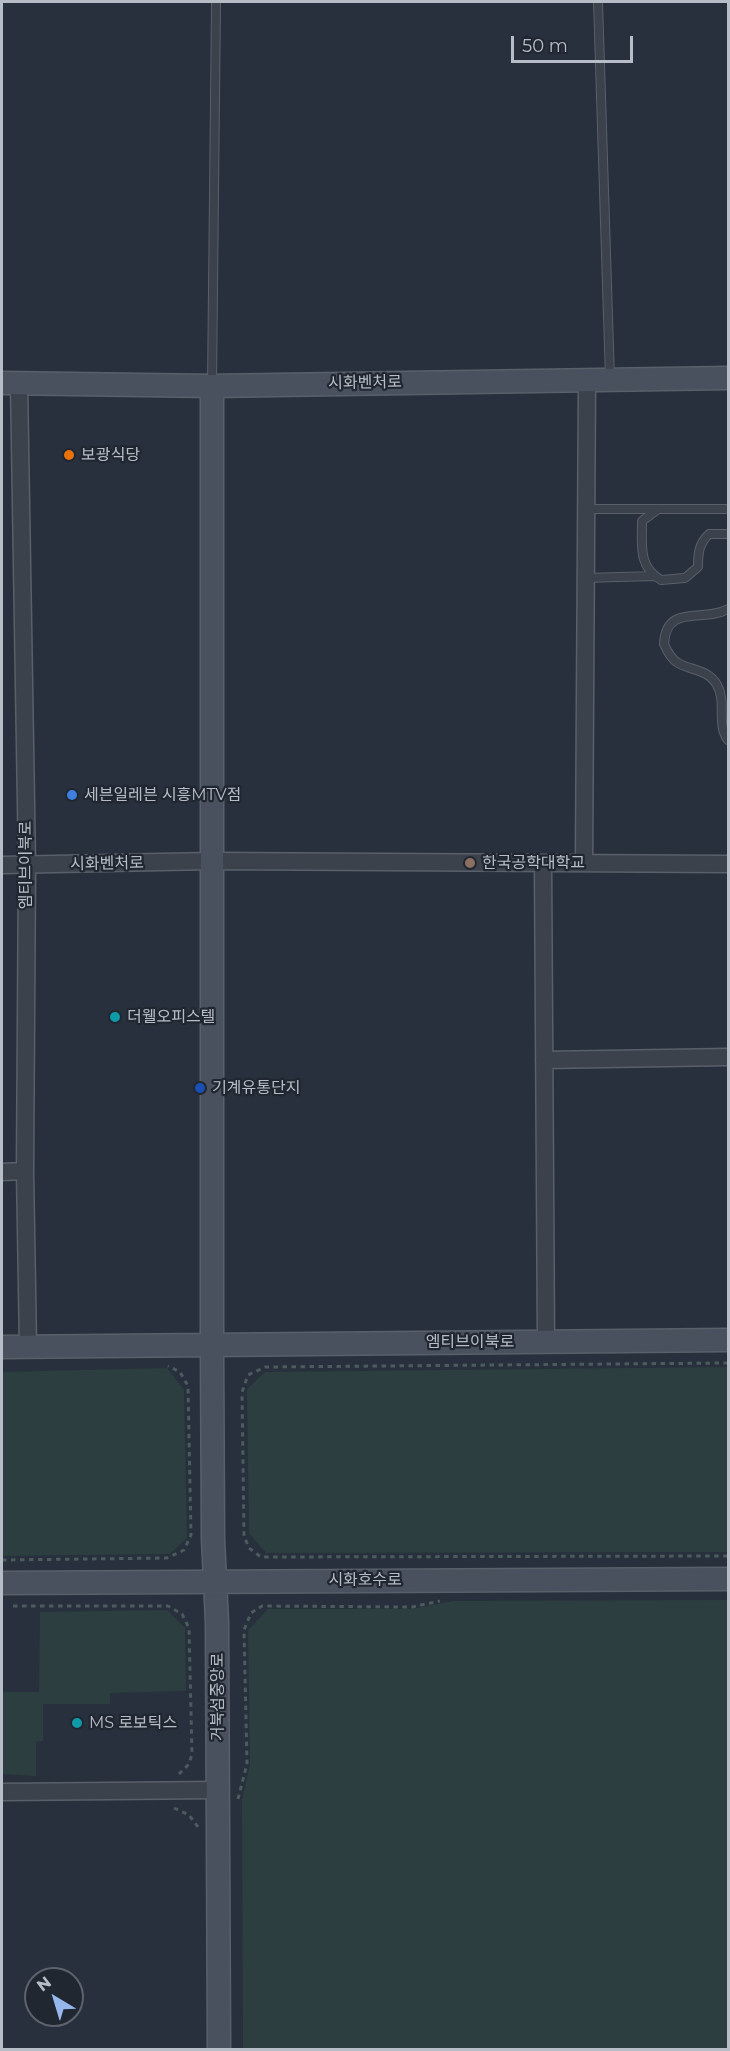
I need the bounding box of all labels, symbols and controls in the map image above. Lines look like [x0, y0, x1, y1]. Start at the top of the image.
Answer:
scale bar [514, 24, 636, 62]
text: 50 m [522, 35, 568, 57]
street label: 시화벤처로 [328, 373, 402, 393]
place label: 보광식당 [81, 445, 140, 465]
marker: 보광식당 [62, 448, 76, 462]
place label: 세븐일레븐 시흥MTV점 [84, 785, 242, 805]
marker: 세븐일레븐 시흥MTV점 [65, 788, 79, 802]
street label: 엠티브이북로 [16, 821, 36, 909]
place label: 한국공학대학교 [482, 853, 585, 873]
street label: 시화벤처로 [70, 854, 144, 874]
marker: 한국공학대학교 [463, 856, 477, 870]
place label: 더웰오피스텔 [127, 1007, 215, 1027]
marker: 더웰오피스텔 [108, 1010, 122, 1024]
place label: 기계유통단지 [212, 1078, 300, 1098]
marker: 기계유통단지 [193, 1081, 207, 1095]
street label: 엠티브이북로 [426, 1332, 514, 1352]
street label: 시화호수로 [328, 1570, 402, 1590]
street label: 거북섬중앙로 [208, 1653, 228, 1741]
place label: MS 로보틱스 [89, 1713, 177, 1733]
marker: MS 로보틱스 [70, 1716, 84, 1730]
north arrow [24, 1967, 84, 2027]
text: N [33, 1973, 55, 1995]

